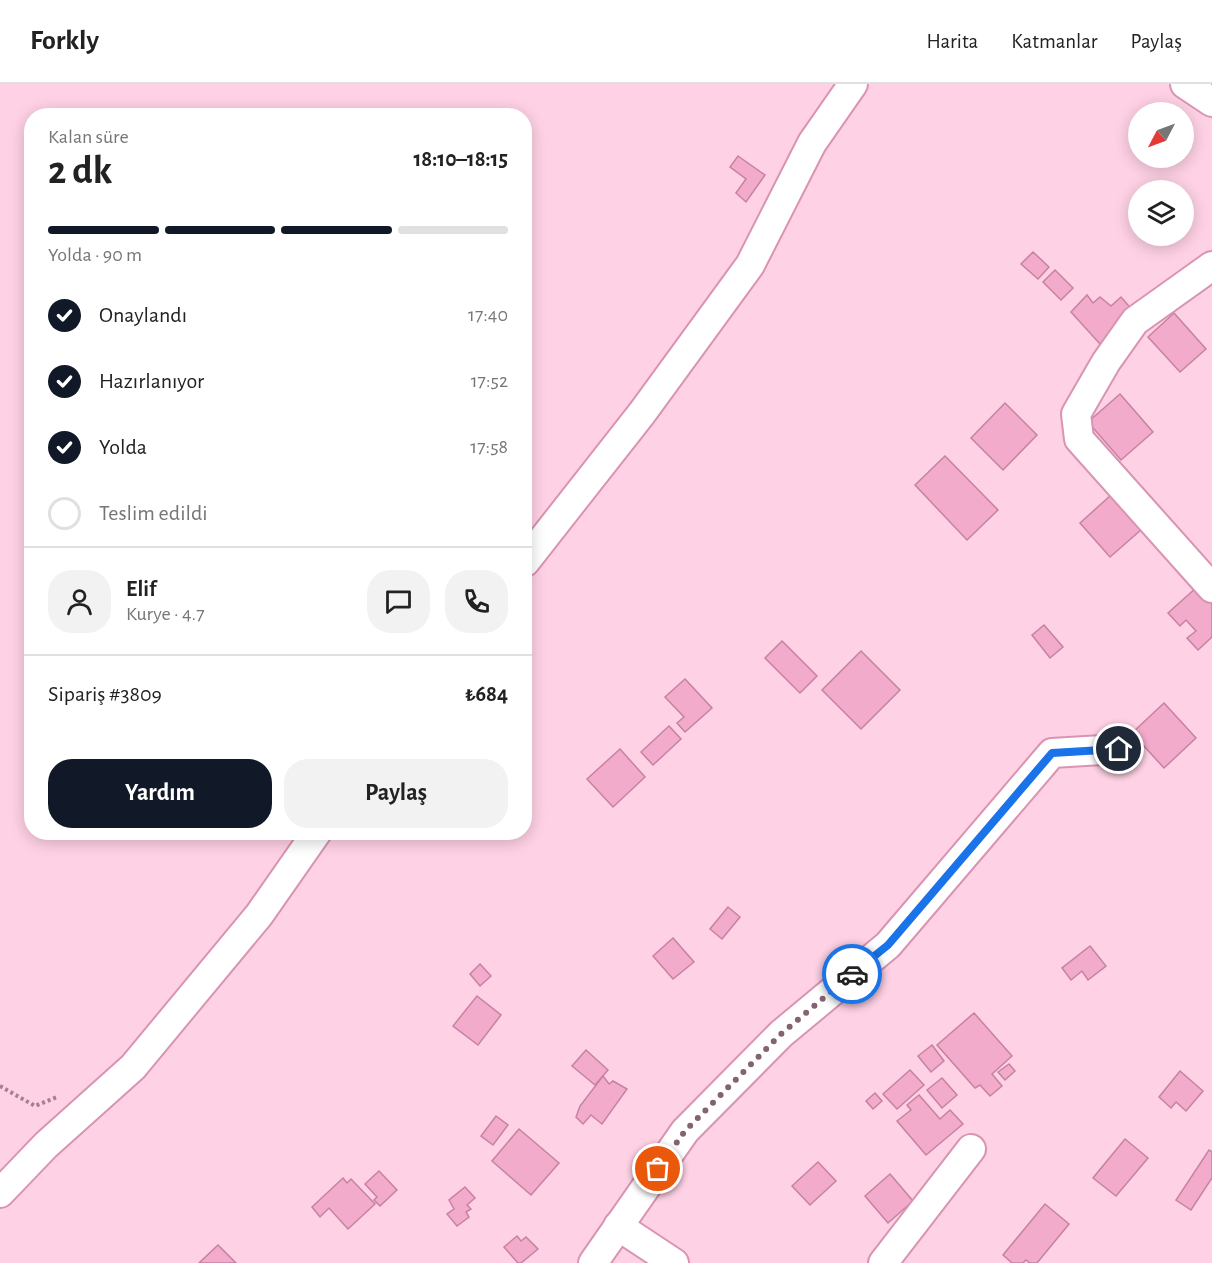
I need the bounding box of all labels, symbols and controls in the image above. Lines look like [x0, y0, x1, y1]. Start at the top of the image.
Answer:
text: Forkly [30, 27, 99, 55]
text: Harita [927, 31, 978, 52]
text: Katmanlar [1011, 31, 1098, 52]
text: Paylaş [1131, 31, 1182, 52]
north arrow [1128, 102, 1194, 168]
map controls [1128, 102, 1194, 246]
text: Kalan süre [48, 127, 129, 147]
text: 18:10–18:15 [413, 148, 508, 170]
text: 2 dk [48, 152, 112, 191]
button: layers [1128, 180, 1194, 246]
text: Yolda · 90 m [48, 245, 142, 265]
icon: check [48, 299, 81, 332]
text: Onaylandı [99, 304, 187, 326]
text: 17:40 [468, 305, 508, 325]
icon: check [48, 365, 81, 398]
text: Hazırlanıyor [99, 370, 204, 392]
text: 17:52 [471, 371, 508, 391]
icon: check [48, 431, 81, 464]
text: Yolda [99, 436, 147, 458]
text: 17:58 [470, 437, 508, 457]
text: Teslim edildi [99, 502, 208, 524]
button: person [48, 570, 111, 633]
button: chat [367, 570, 430, 633]
button: phone [445, 570, 508, 633]
text: Elif [126, 578, 156, 600]
text: Kurye · 4.7 [126, 604, 205, 624]
text: Sipariş #3809 [48, 683, 162, 705]
text: ₺684 [465, 683, 508, 705]
pin [1093, 723, 1144, 774]
icon: home [1102, 732, 1135, 765]
button: Yardım [48, 759, 272, 828]
button: Paylaş [284, 759, 508, 828]
courier [822, 944, 882, 1004]
icon: car [836, 958, 869, 991]
pin [632, 1143, 683, 1194]
icon: bag [641, 1152, 674, 1185]

